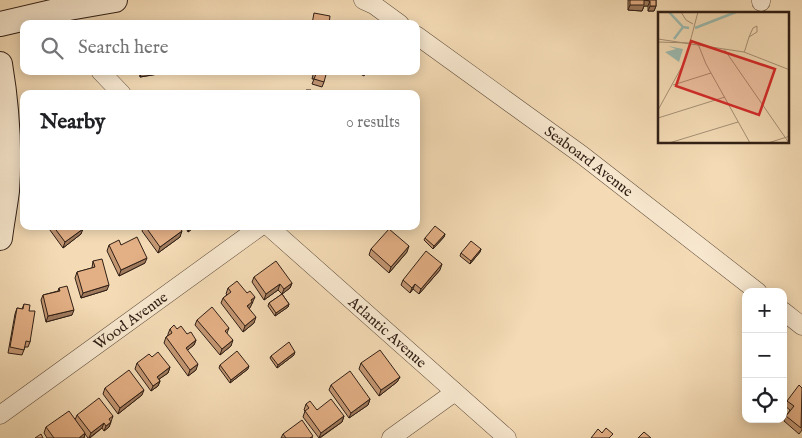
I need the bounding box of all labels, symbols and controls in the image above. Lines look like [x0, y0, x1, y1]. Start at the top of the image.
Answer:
inset map [658, 12, 790, 144]
search box [20, 20, 420, 75]
icon: search [38, 34, 66, 62]
text: Search here [78, 36, 169, 60]
text: Nearby [40, 109, 105, 136]
text: 0 results [346, 113, 400, 133]
street label: Seaboard Avenue [540, 122, 637, 201]
street label: Wood Avenue [90, 288, 172, 354]
map controls [742, 288, 787, 423]
button: + [742, 288, 787, 333]
street label: Atlantic Avenue [343, 292, 431, 372]
button: − [742, 333, 787, 378]
button: locate [742, 378, 787, 423]

